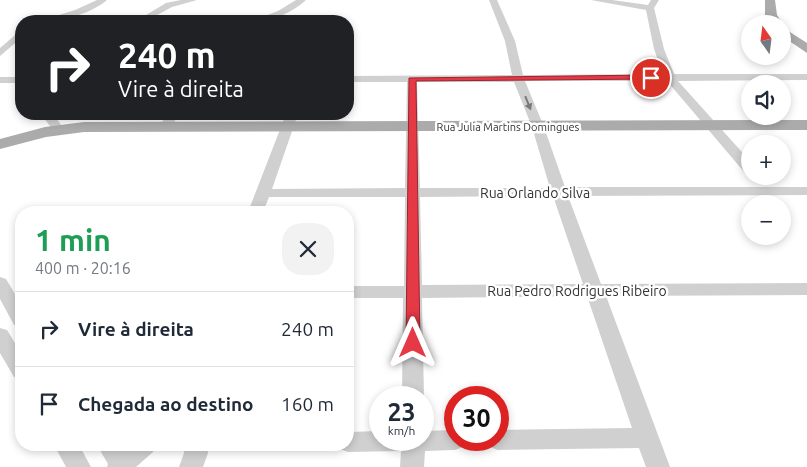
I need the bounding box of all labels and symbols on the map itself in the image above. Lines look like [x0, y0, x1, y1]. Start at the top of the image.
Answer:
north arrow [741, 15, 791, 65]
pin [630, 57, 672, 99]
one-way arrow [524, 96, 532, 110]
street label: Rua Julia Martins Domingues [437, 121, 580, 133]
street label: Rua Orlando Silva [480, 185, 590, 201]
street label: Rua Pedro Rodrigues Ribeiro [487, 283, 667, 299]
position arrow [386, 316, 438, 368]
speed limit sign: 30 [444, 386, 509, 451]

